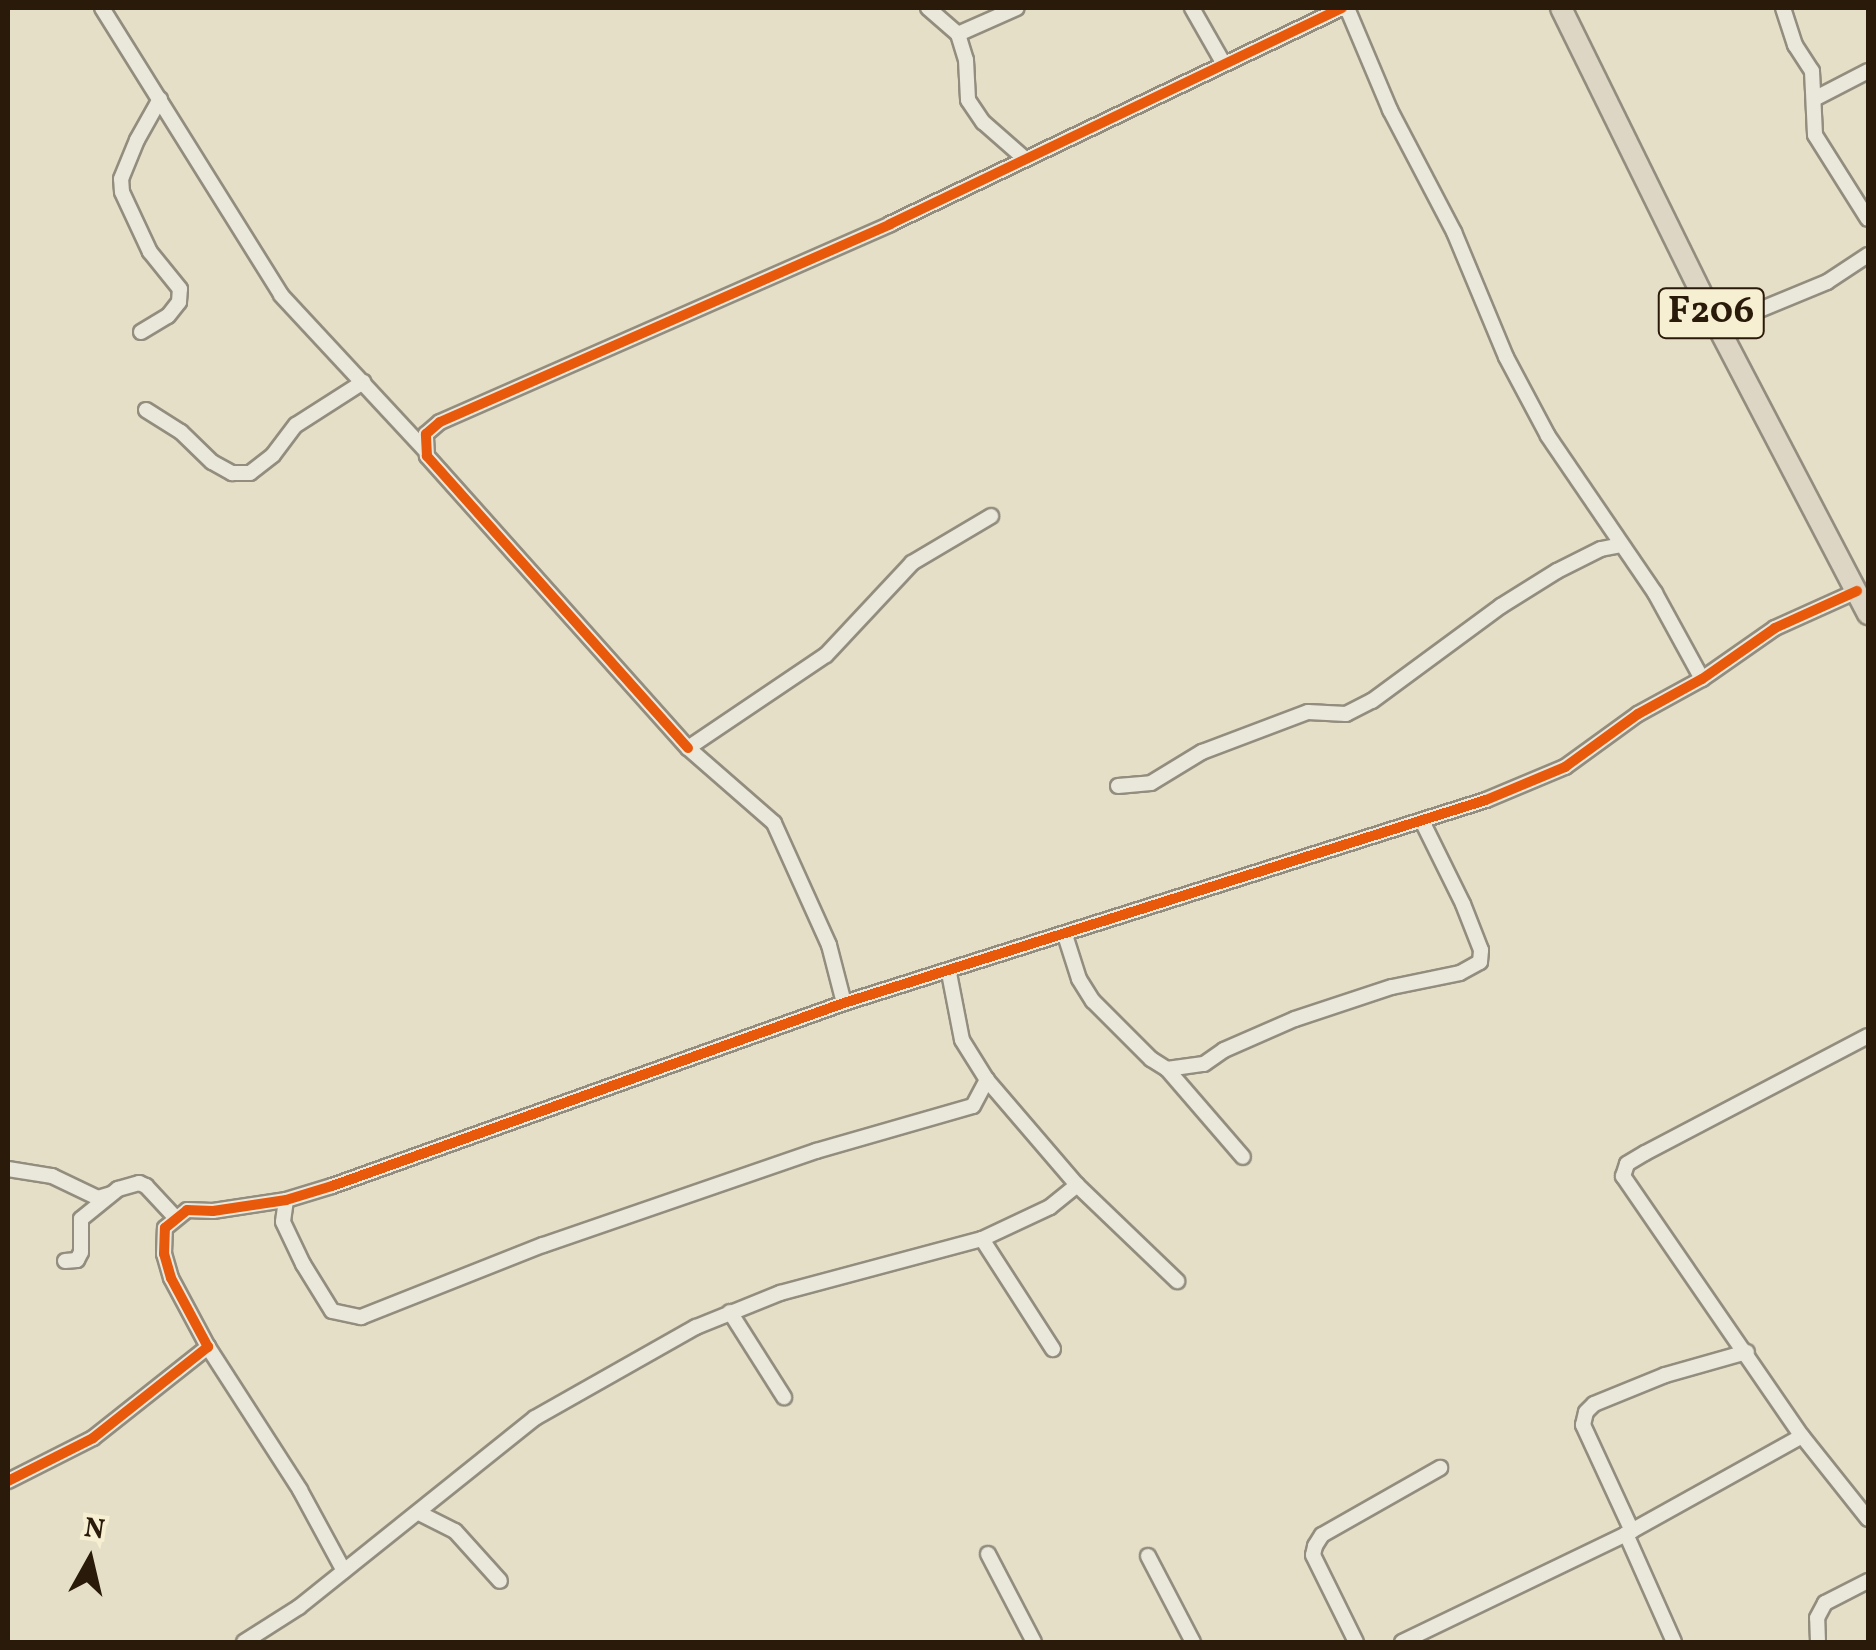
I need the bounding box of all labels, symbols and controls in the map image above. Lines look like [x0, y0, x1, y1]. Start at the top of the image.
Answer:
road number: F206 [1656, 280, 1766, 346]
text: N [81, 1509, 107, 1551]
north arrow [40, 1510, 140, 1610]

